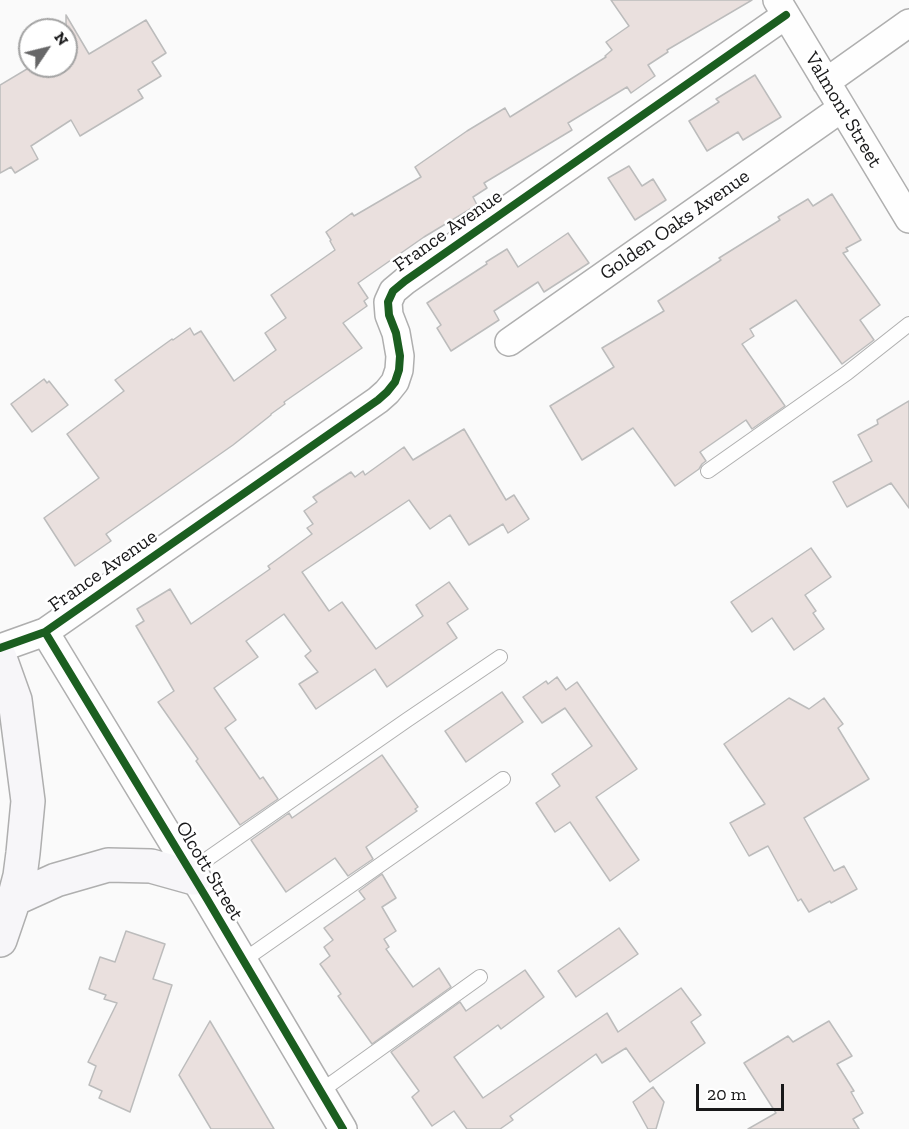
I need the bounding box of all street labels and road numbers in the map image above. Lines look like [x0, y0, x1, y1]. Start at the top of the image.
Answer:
street label: Valmont Street [799, 48, 887, 172]
street label: Golden Oaks Avenue [596, 164, 754, 286]
street label: France Avenue [389, 185, 507, 277]
street label: France Avenue [44, 525, 162, 617]
street label: Olcott Street [170, 817, 248, 925]

